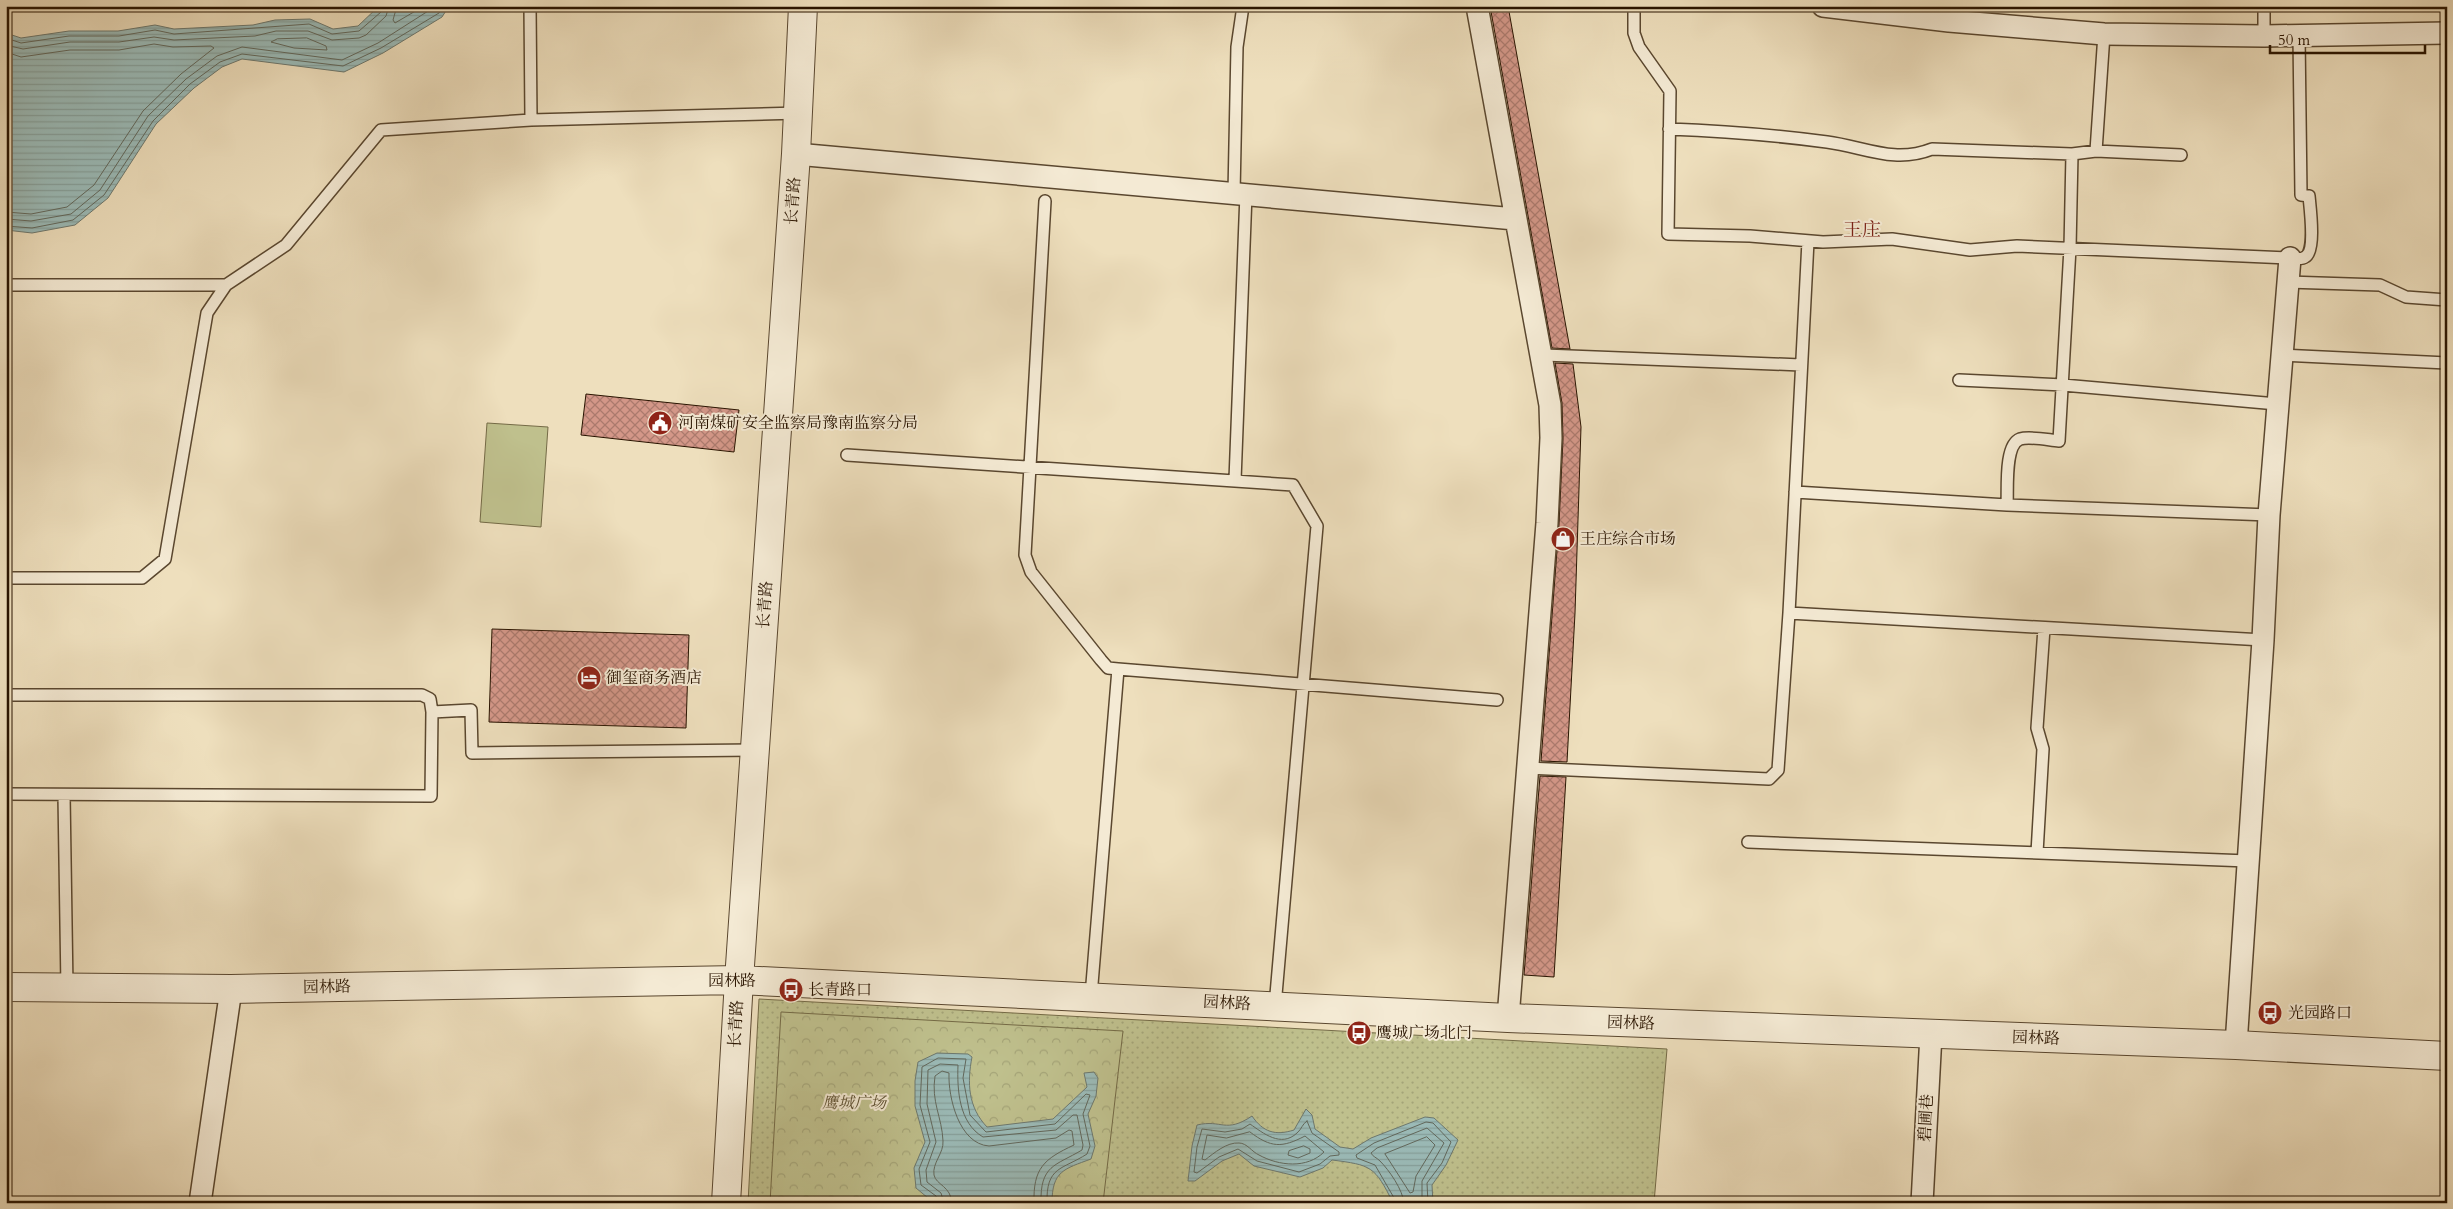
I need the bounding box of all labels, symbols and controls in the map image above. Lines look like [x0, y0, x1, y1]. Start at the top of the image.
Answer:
scale bar [2270, 22, 2426, 54]
text: 50 m [2278, 30, 2310, 50]
street label: 长青路 [780, 176, 806, 226]
district label: 王庄 [1843, 217, 1881, 243]
public building icon: 河南煤矿安全监察局豫南监察分局 [647, 410, 673, 436]
place label: 河南煤矿安全监察局豫南监察分局 [678, 412, 918, 434]
shop icon: 王庄综合市场 [1550, 526, 1576, 552]
place label: 王庄综合市场 [1580, 528, 1676, 550]
street label: 长青路 [752, 580, 778, 630]
hotel icon: 御玺商务酒店 [576, 665, 602, 691]
place label: 御玺商务酒店 [606, 667, 702, 689]
street label: 园林路 [708, 970, 756, 992]
street label: 园林路 [303, 976, 351, 998]
bus stop icon: 长青路口 [778, 977, 804, 1003]
place label: 长青路口 [808, 979, 872, 1001]
street label: 园林路 [1202, 991, 1252, 1015]
street label: 长青路 [724, 999, 748, 1049]
bus stop icon: 光园路口 [2257, 1000, 2283, 1026]
place label: 光园路口 [2288, 1002, 2352, 1024]
street label: 园林路 [1607, 1011, 1655, 1035]
bus stop icon: 鹰城广场北门 [1346, 1020, 1372, 1046]
place label: 鹰城广场北门 [1376, 1022, 1472, 1044]
street label: 园林路 [2012, 1026, 2060, 1050]
park label: 鹰城广场 [822, 1092, 888, 1114]
street label: 碧圃巷 [1914, 1093, 1938, 1143]

